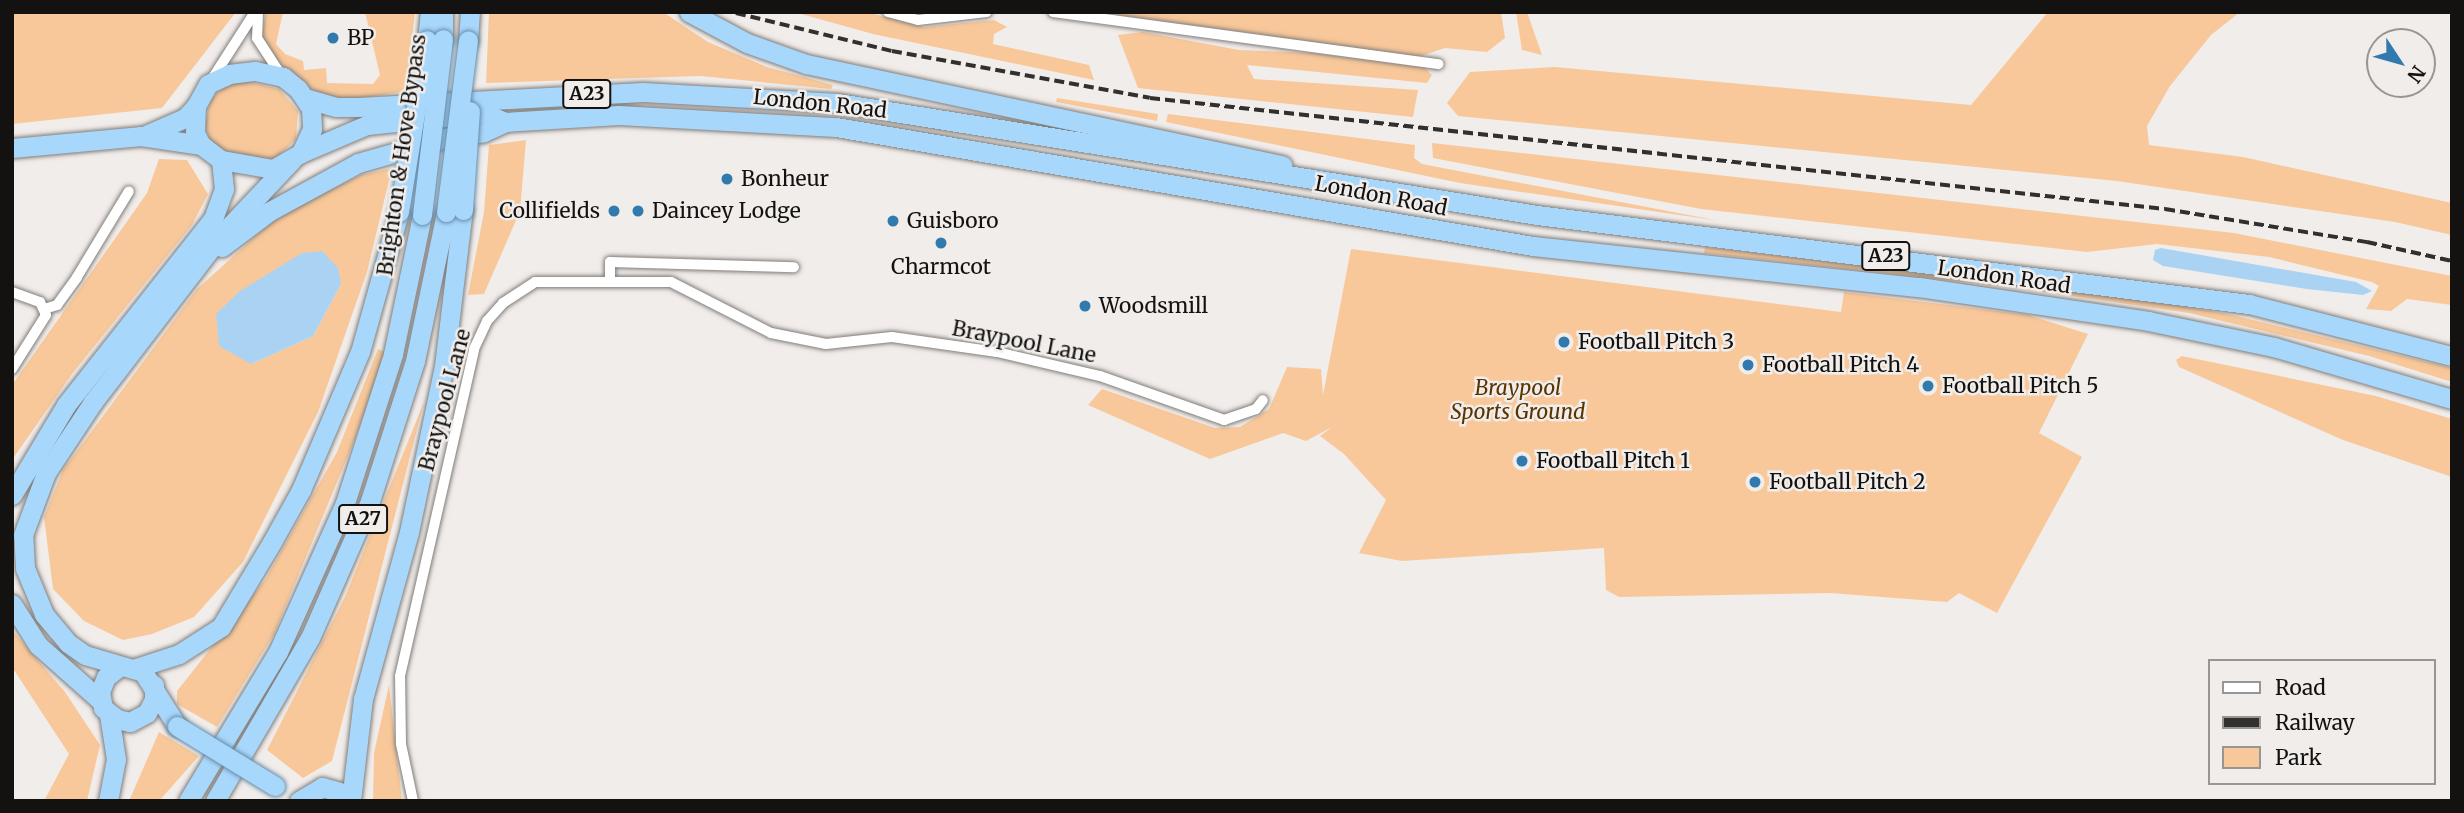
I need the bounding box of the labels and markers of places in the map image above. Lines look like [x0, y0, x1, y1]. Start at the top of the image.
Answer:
place label: BP [347, 25, 374, 51]
marker: BP [325, 30, 341, 46]
place label: Bonheur [741, 166, 829, 192]
marker: Bonheur [719, 171, 735, 187]
place label: Collifields [499, 198, 600, 224]
place label: Daincey Lodge [652, 198, 801, 224]
marker: Collifields [606, 203, 622, 219]
marker: Daincey Lodge [630, 203, 646, 219]
place label: Guisboro [907, 208, 999, 234]
marker: Guisboro [885, 213, 901, 229]
marker: Charmcot [933, 235, 949, 251]
place label: Charmcot [891, 254, 991, 280]
place label: Woodsmill [1099, 293, 1208, 319]
marker: Woodsmill [1077, 298, 1093, 314]
place label: Football Pitch 3 [1578, 329, 1734, 355]
marker: Football Pitch 3 [1556, 334, 1572, 350]
place label: Football Pitch 4 [1762, 352, 1919, 378]
marker: Football Pitch 4 [1740, 357, 1756, 373]
place label: Football Pitch 5 [1942, 373, 2098, 399]
marker: Football Pitch 5 [1920, 378, 1936, 394]
place label: Football Pitch 1 [1536, 448, 1690, 474]
marker: Football Pitch 1 [1514, 453, 1530, 469]
place label: Football Pitch 2 [1769, 469, 1926, 495]
marker: Football Pitch 2 [1747, 474, 1763, 490]

